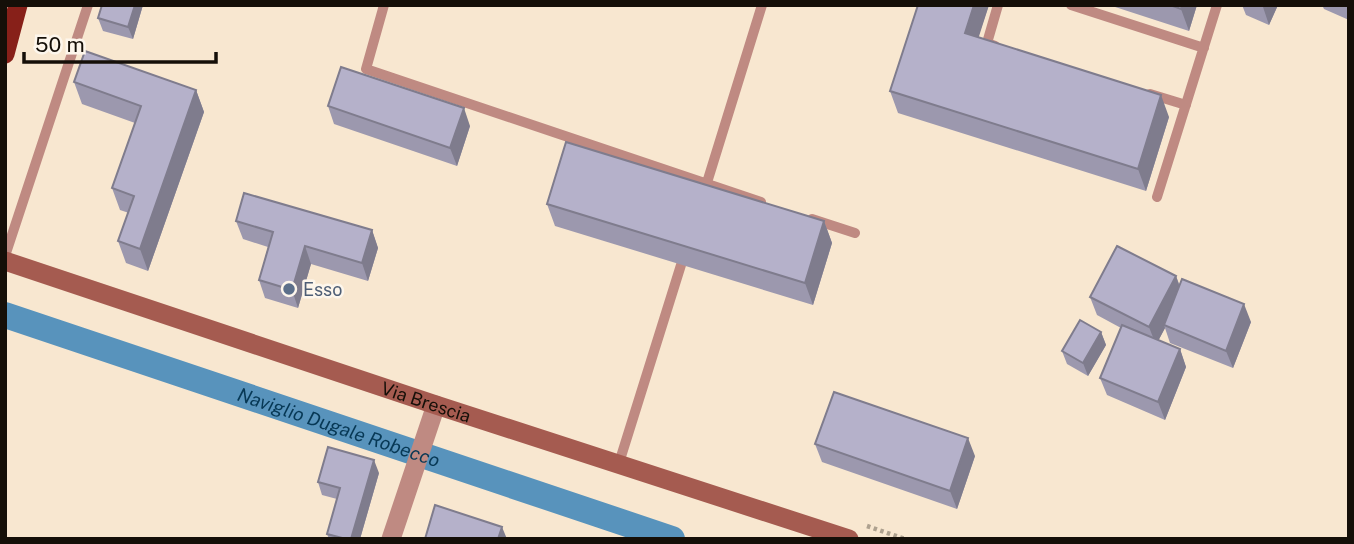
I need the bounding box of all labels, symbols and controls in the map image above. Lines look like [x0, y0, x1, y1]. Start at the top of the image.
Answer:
scale bar [24, 21, 217, 65]
text: 50 m [35, 32, 85, 57]
place label: Esso [303, 279, 342, 300]
marker: Esso [281, 281, 297, 297]
street label: Via Brescia [379, 377, 474, 426]
water label: Naviglio Dugale Robecco [235, 383, 443, 471]

